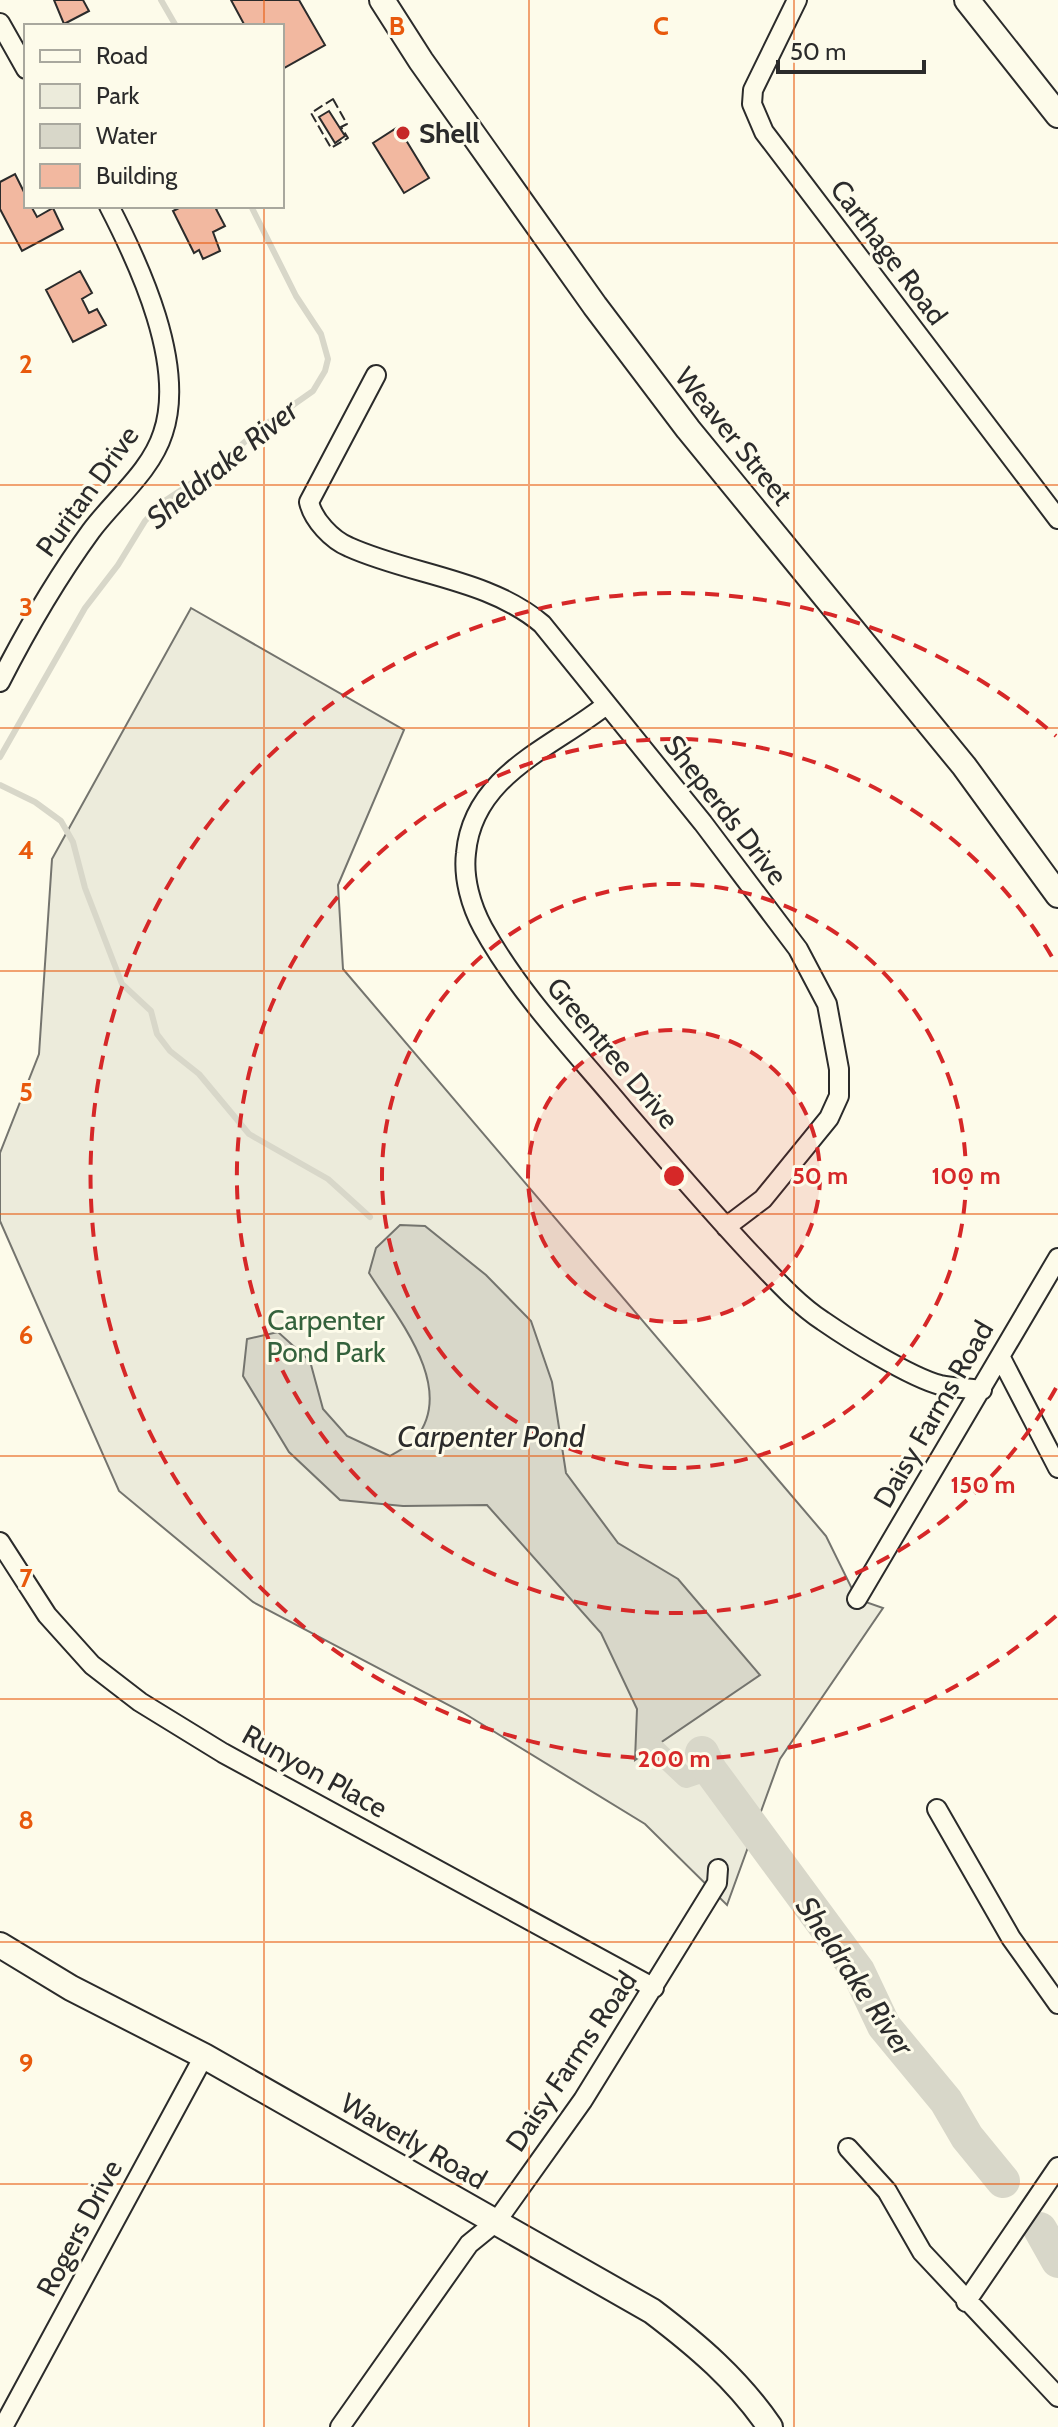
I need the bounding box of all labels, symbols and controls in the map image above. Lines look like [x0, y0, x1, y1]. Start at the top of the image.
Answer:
text: B [389, 10, 405, 42]
text: C [653, 10, 669, 42]
legend [24, 24, 284, 208]
scale bar [778, 24, 924, 74]
text: 50 m [790, 37, 846, 66]
text: Road [96, 41, 148, 70]
text: Park [96, 81, 139, 110]
place label: Shell [419, 116, 480, 150]
text: Water [96, 121, 157, 150]
marker: Shell [394, 124, 412, 142]
text: Building [96, 161, 178, 190]
street label: Carthage Road [823, 173, 955, 331]
text: 2 [19, 348, 33, 380]
street label: Weaver Street [668, 360, 800, 512]
water label: Sheldrake River [139, 391, 307, 536]
street label: Puritan Drive [28, 419, 146, 563]
text: 3 [19, 591, 33, 623]
street label: Sheperds Drive [657, 728, 795, 892]
text: 4 [18, 834, 34, 866]
street label: Greentree Drive [540, 970, 686, 1136]
text: 5 [19, 1076, 33, 1108]
text: 50 m [792, 1161, 848, 1190]
text: 100 m [931, 1161, 1001, 1190]
centre of rings [660, 1162, 688, 1190]
park label: Carpenter Pond Park [267, 1303, 386, 1369]
street label: Daisy Farms Road [866, 1315, 1000, 1513]
text: 6 [19, 1319, 33, 1351]
water label: Carpenter Pond [397, 1418, 586, 1455]
text: 150 m [951, 1470, 1015, 1499]
text: 7 [19, 1562, 33, 1594]
street label: Runyon Place [237, 1717, 393, 1825]
text: 200 m [638, 1744, 710, 1773]
text: 8 [18, 1804, 34, 1836]
water label: Sheldrake River [788, 1889, 923, 2064]
street label: Daisy Farms Road [498, 1964, 644, 2158]
text: 9 [19, 2047, 33, 2079]
street label: Waverly Road [335, 2086, 493, 2196]
street label: Rogers Drive [29, 2154, 129, 2302]

